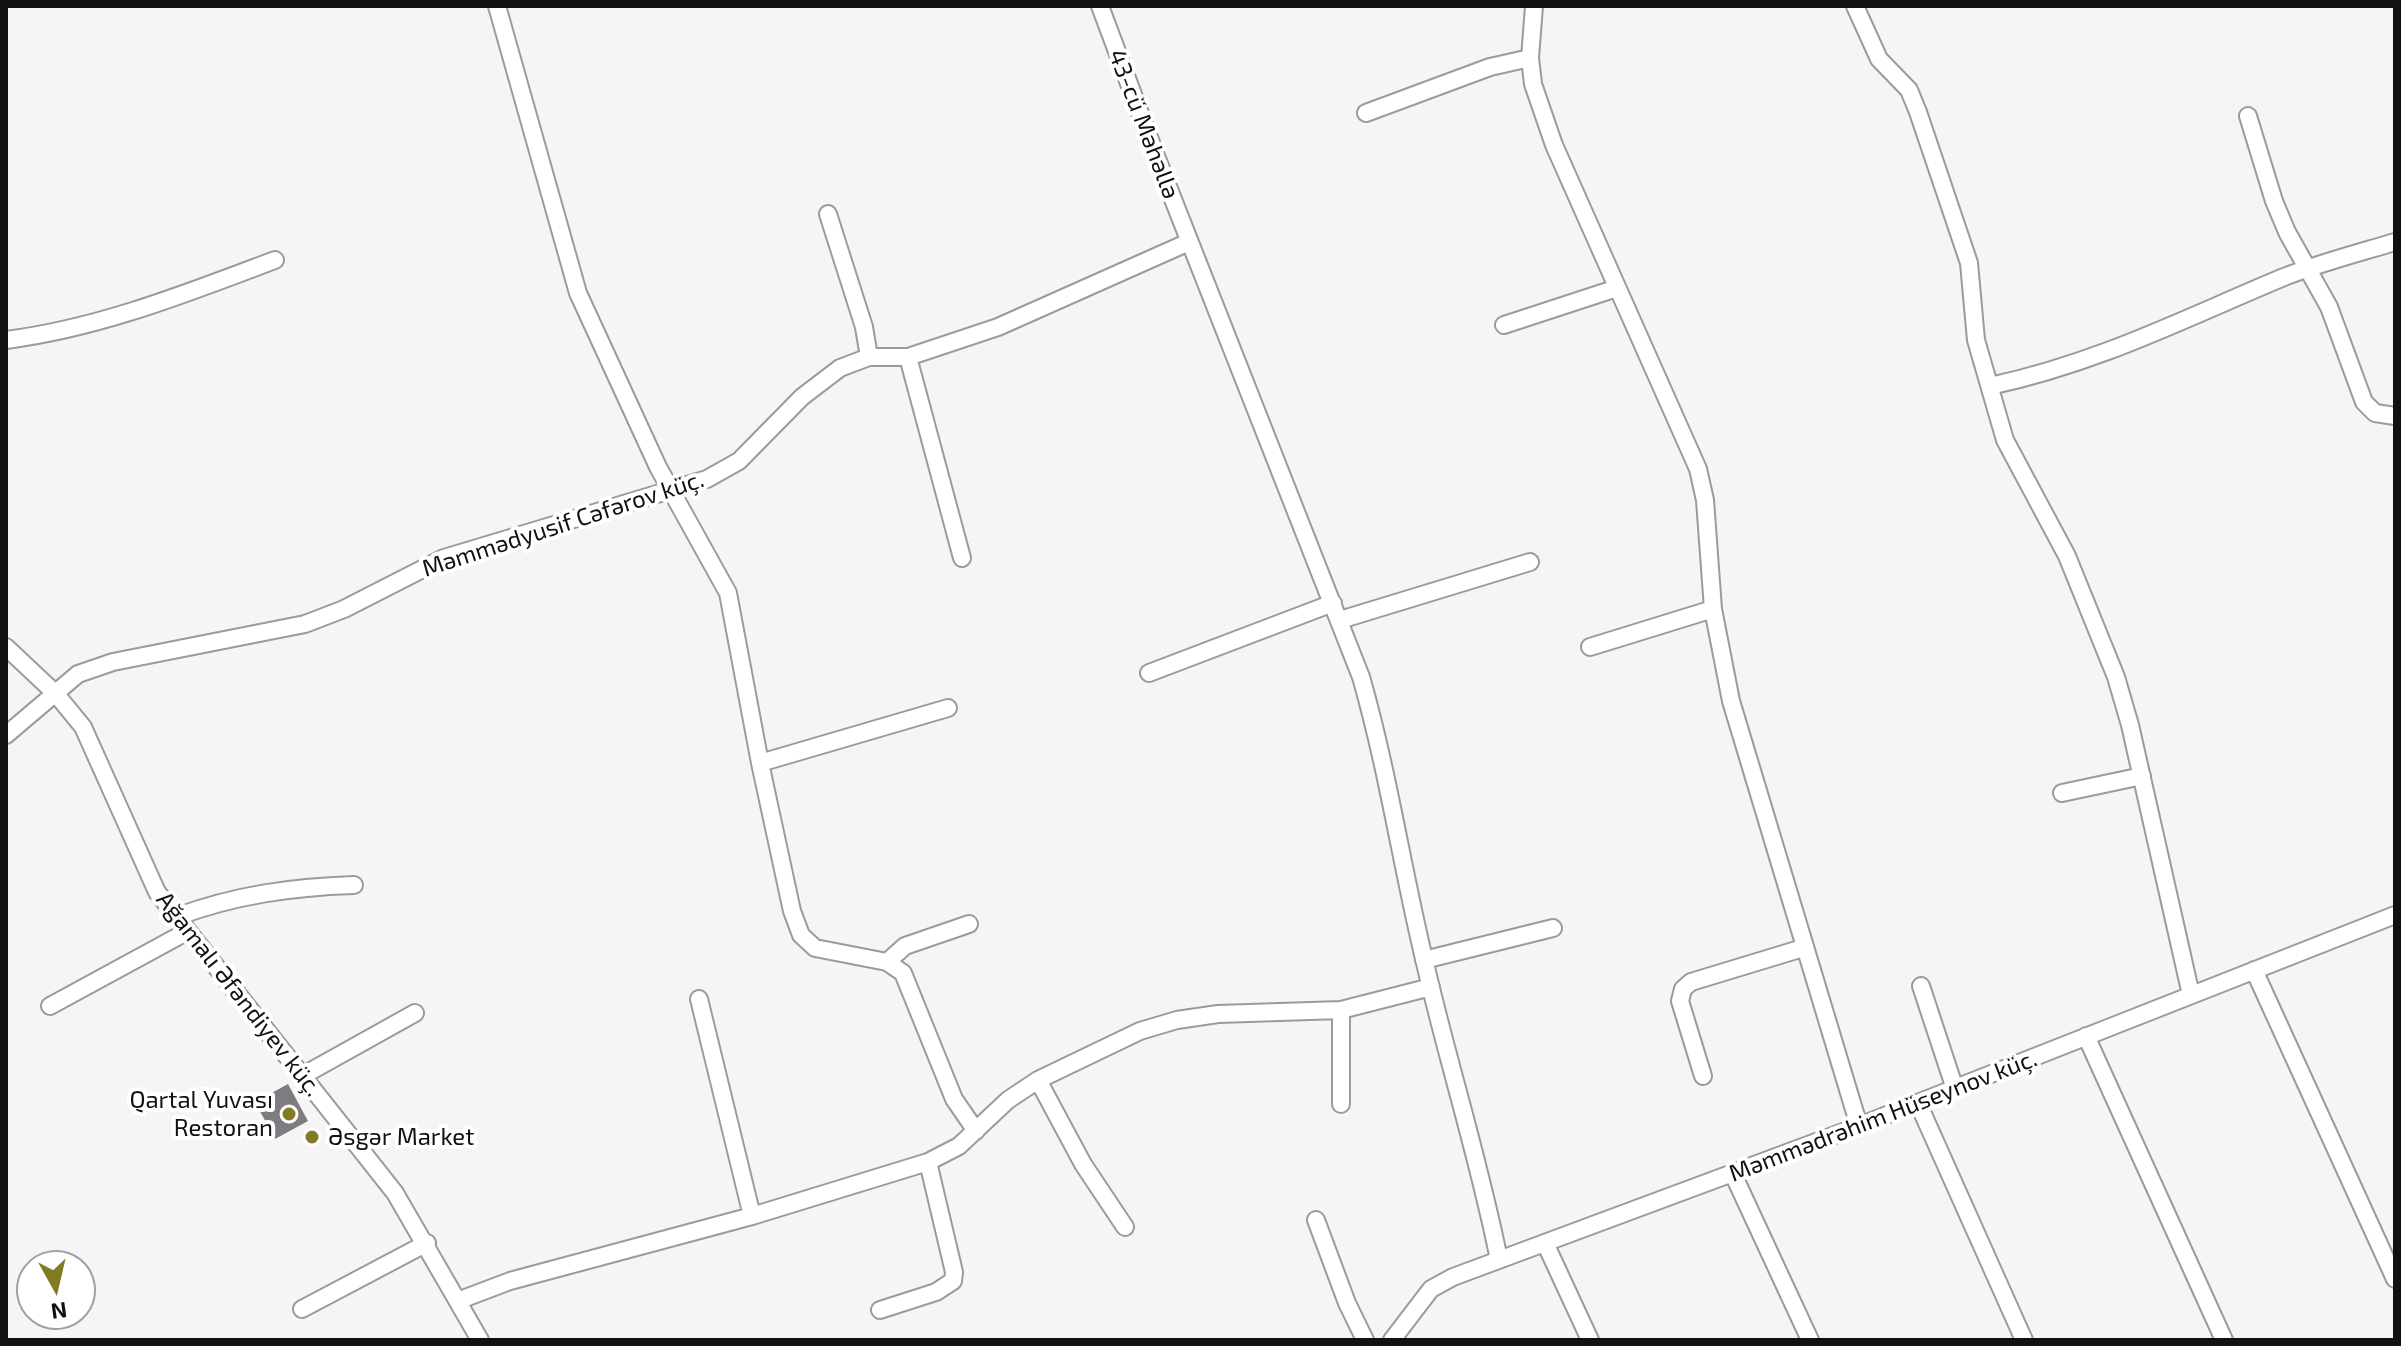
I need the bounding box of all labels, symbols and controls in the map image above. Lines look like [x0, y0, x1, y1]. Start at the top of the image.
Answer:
street label: 43-cü Məhəllə [1102, 45, 1186, 203]
street label: Məmmədyusif Cəfərov küç. [419, 465, 707, 583]
street label: Ağamalı Əfəndiyev küç. [150, 886, 328, 1102]
street label: Məmmədrəhim Hüseynov küç. [1725, 1044, 2041, 1188]
place label: Qartal Yuvası Restoran [129, 1086, 273, 1142]
marker: Qartal Yuvası Restoran [280, 1105, 298, 1123]
place label: Əsgər Market [328, 1123, 474, 1151]
marker: Əsgər Market [303, 1128, 321, 1146]
north arrow [16, 1250, 96, 1330]
text: N [49, 1298, 69, 1326]

